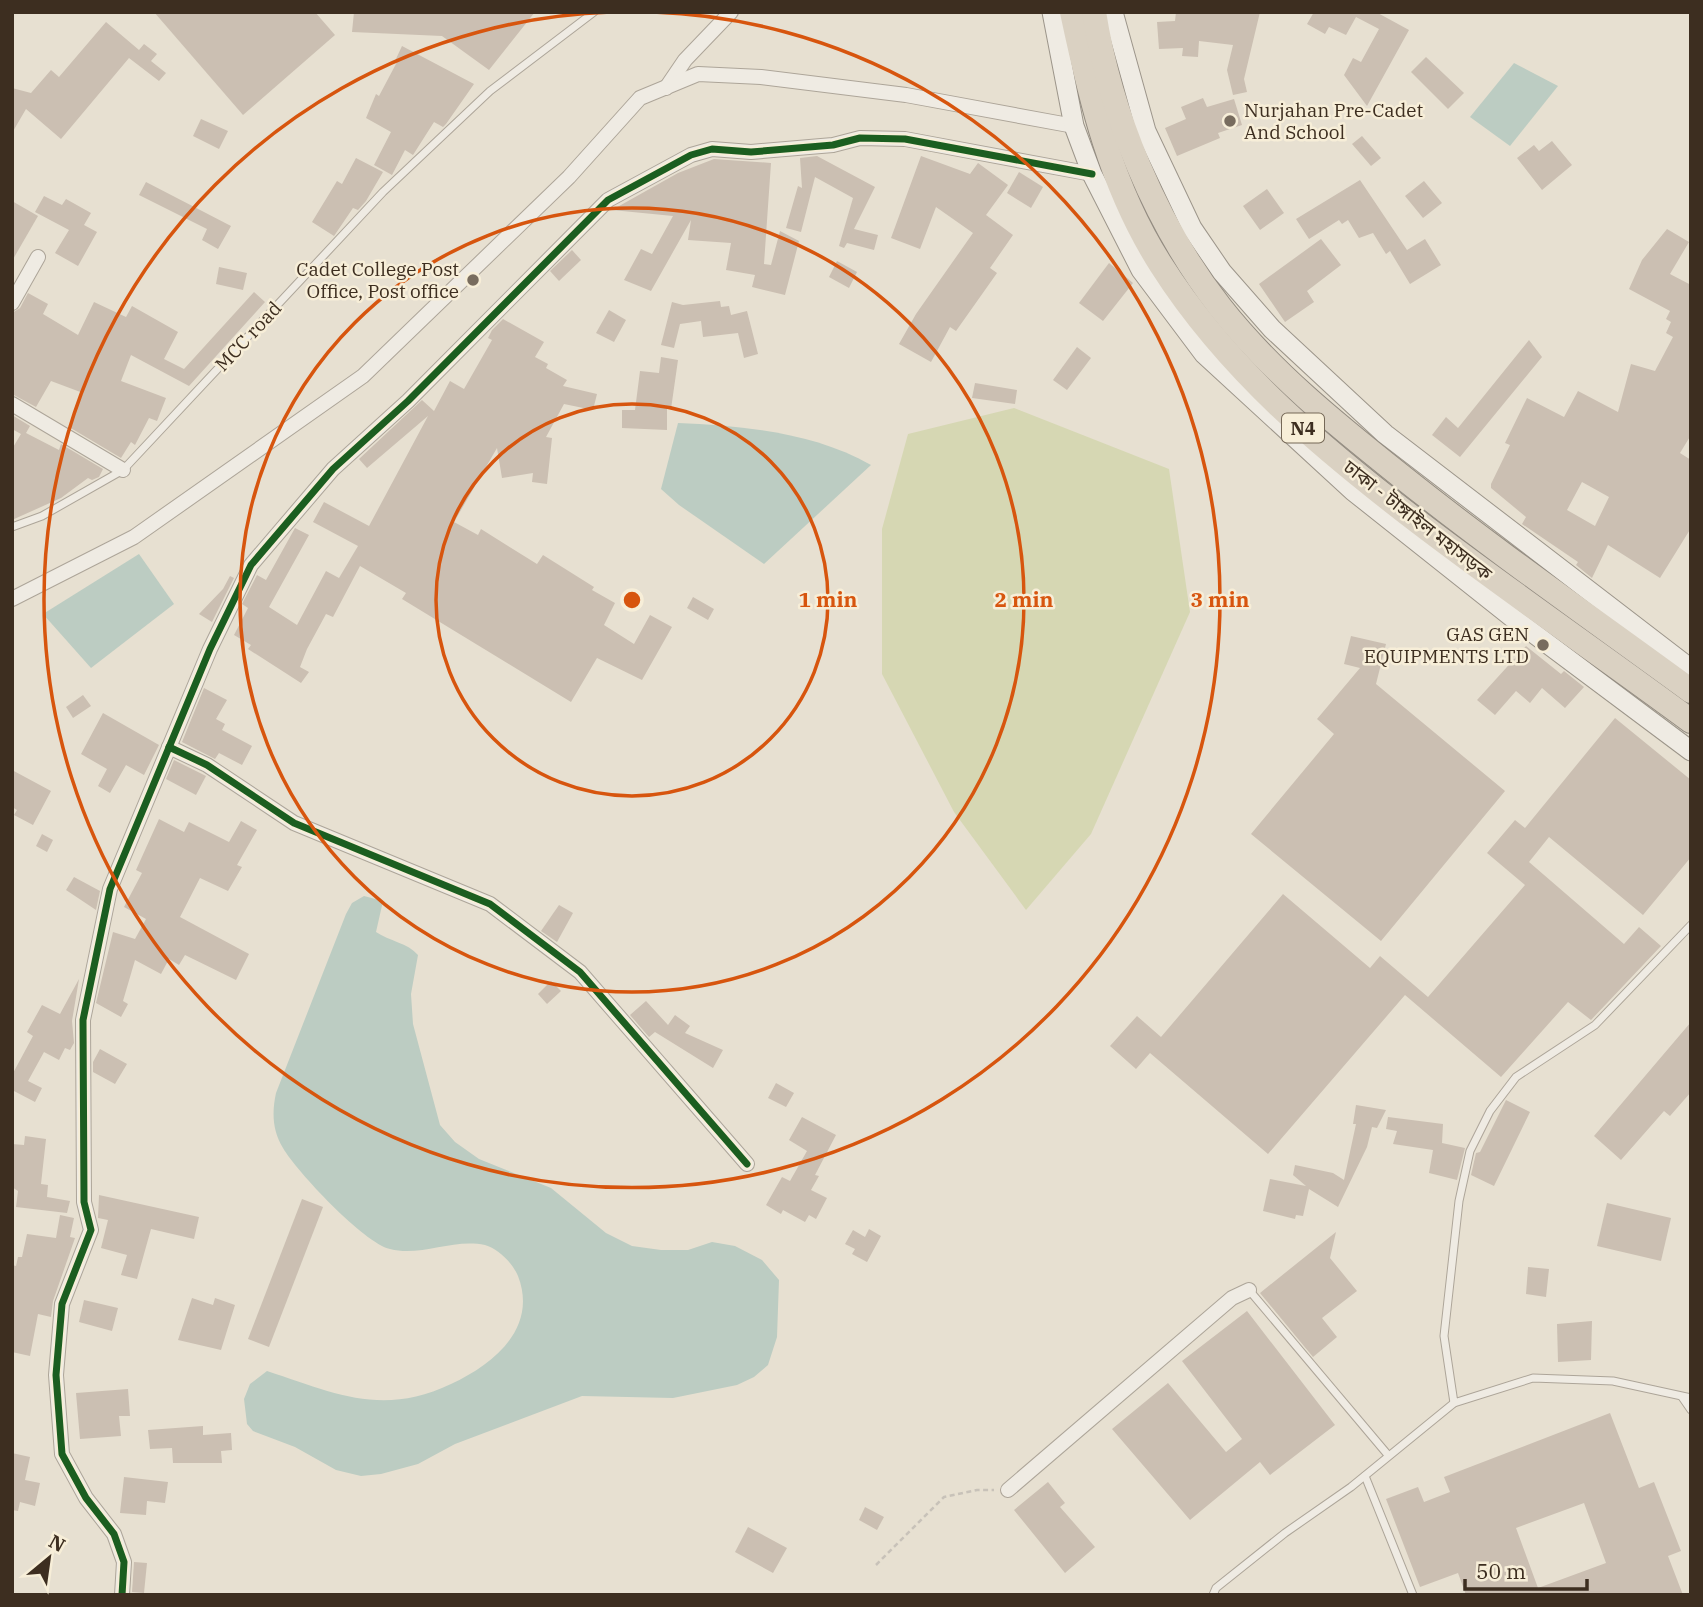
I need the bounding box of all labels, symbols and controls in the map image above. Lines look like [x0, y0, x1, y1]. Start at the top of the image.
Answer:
place label: Nurjahan Pre-Cadet And School [1244, 98, 1423, 144]
marker: Nurjahan Pre-Cadet And School [1222, 113, 1238, 129]
place label: Cadet College Post Office, Post office [296, 257, 459, 303]
marker: Cadet College Post Office, Post office [465, 272, 481, 288]
street label: MCC road [210, 296, 286, 376]
road number: N4 [1282, 414, 1324, 442]
street label: ঢাকা - টাঙ্গাইল মহাসড়ক [1338, 454, 1497, 586]
text: 1 min [799, 585, 857, 613]
text: 2 min [995, 585, 1053, 613]
text: 3 min [1191, 585, 1249, 613]
centre of rings [620, 588, 644, 612]
place label: GAS GEN EQUIPMENTS LTD [1364, 622, 1529, 668]
marker: GAS GEN EQUIPMENTS LTD [1535, 637, 1551, 653]
north arrow [14, 1523, 84, 1593]
text: N [45, 1529, 70, 1557]
scale bar [1465, 1548, 1588, 1592]
text: 50 m [1476, 1557, 1526, 1585]

